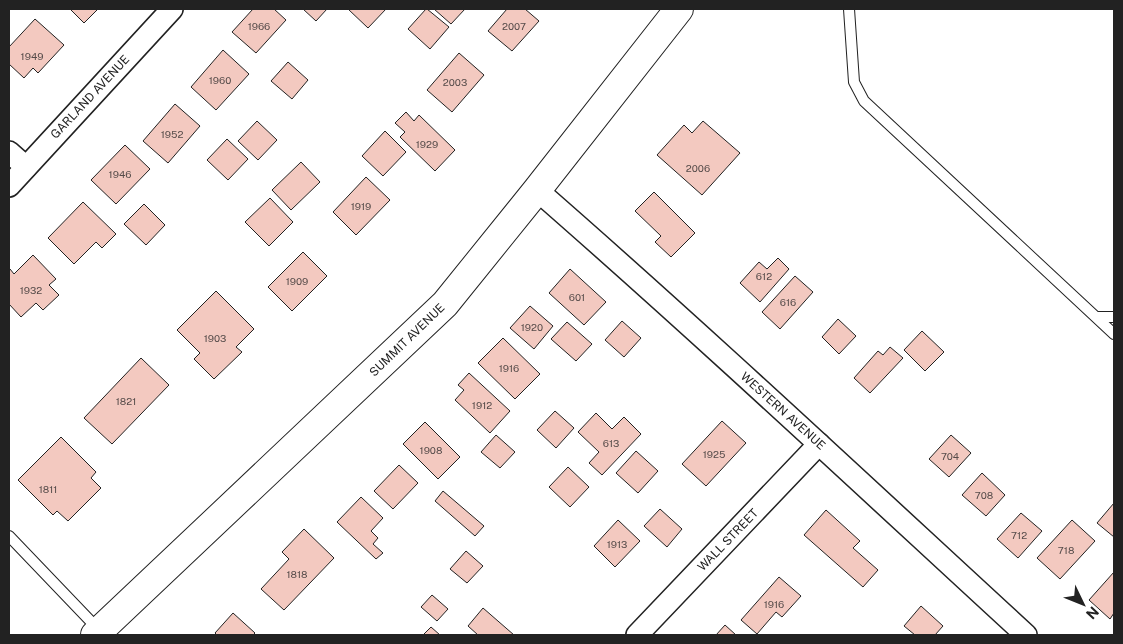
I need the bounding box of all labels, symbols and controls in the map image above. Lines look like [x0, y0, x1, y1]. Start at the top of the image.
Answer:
house number: 1966 [248, 20, 270, 32]
house number: 2007 [502, 20, 526, 32]
house number: 1949 [21, 50, 43, 62]
street label: GARLAND AVENUE [48, 52, 132, 142]
house number: 1960 [209, 74, 231, 86]
house number: 2003 [443, 76, 467, 88]
house number: 1952 [161, 128, 183, 140]
house number: 1929 [416, 138, 438, 150]
house number: 2006 [686, 162, 710, 174]
house number: 1946 [109, 168, 131, 180]
house number: 1919 [351, 200, 371, 212]
house number: 612 [756, 270, 772, 282]
house number: 1909 [286, 275, 308, 287]
house number: 1932 [20, 284, 42, 296]
house number: 601 [569, 291, 585, 303]
house number: 616 [780, 296, 796, 308]
street label: SUMMIT AVENUE [367, 301, 447, 379]
house number: 1920 [521, 321, 543, 333]
house number: 1903 [204, 332, 226, 344]
house number: 1916 [499, 362, 519, 374]
street label: WESTERN AVENUE [738, 369, 828, 453]
house number: 1821 [116, 395, 136, 407]
house number: 1912 [472, 399, 492, 411]
house number: 613 [603, 437, 619, 449]
house number: 1908 [420, 444, 442, 456]
house number: 1925 [703, 448, 725, 460]
house number: 704 [941, 450, 959, 462]
house number: 1811 [39, 483, 57, 495]
house number: 708 [975, 489, 993, 501]
street label: WALL STREET [695, 506, 761, 574]
house number: 712 [1011, 529, 1027, 541]
house number: 1913 [607, 538, 627, 550]
house number: 718 [1058, 544, 1074, 556]
house number: 1818 [286, 568, 308, 580]
north arrow [1058, 579, 1108, 629]
house number: 1916 [764, 598, 784, 610]
text: N [1083, 603, 1102, 622]

